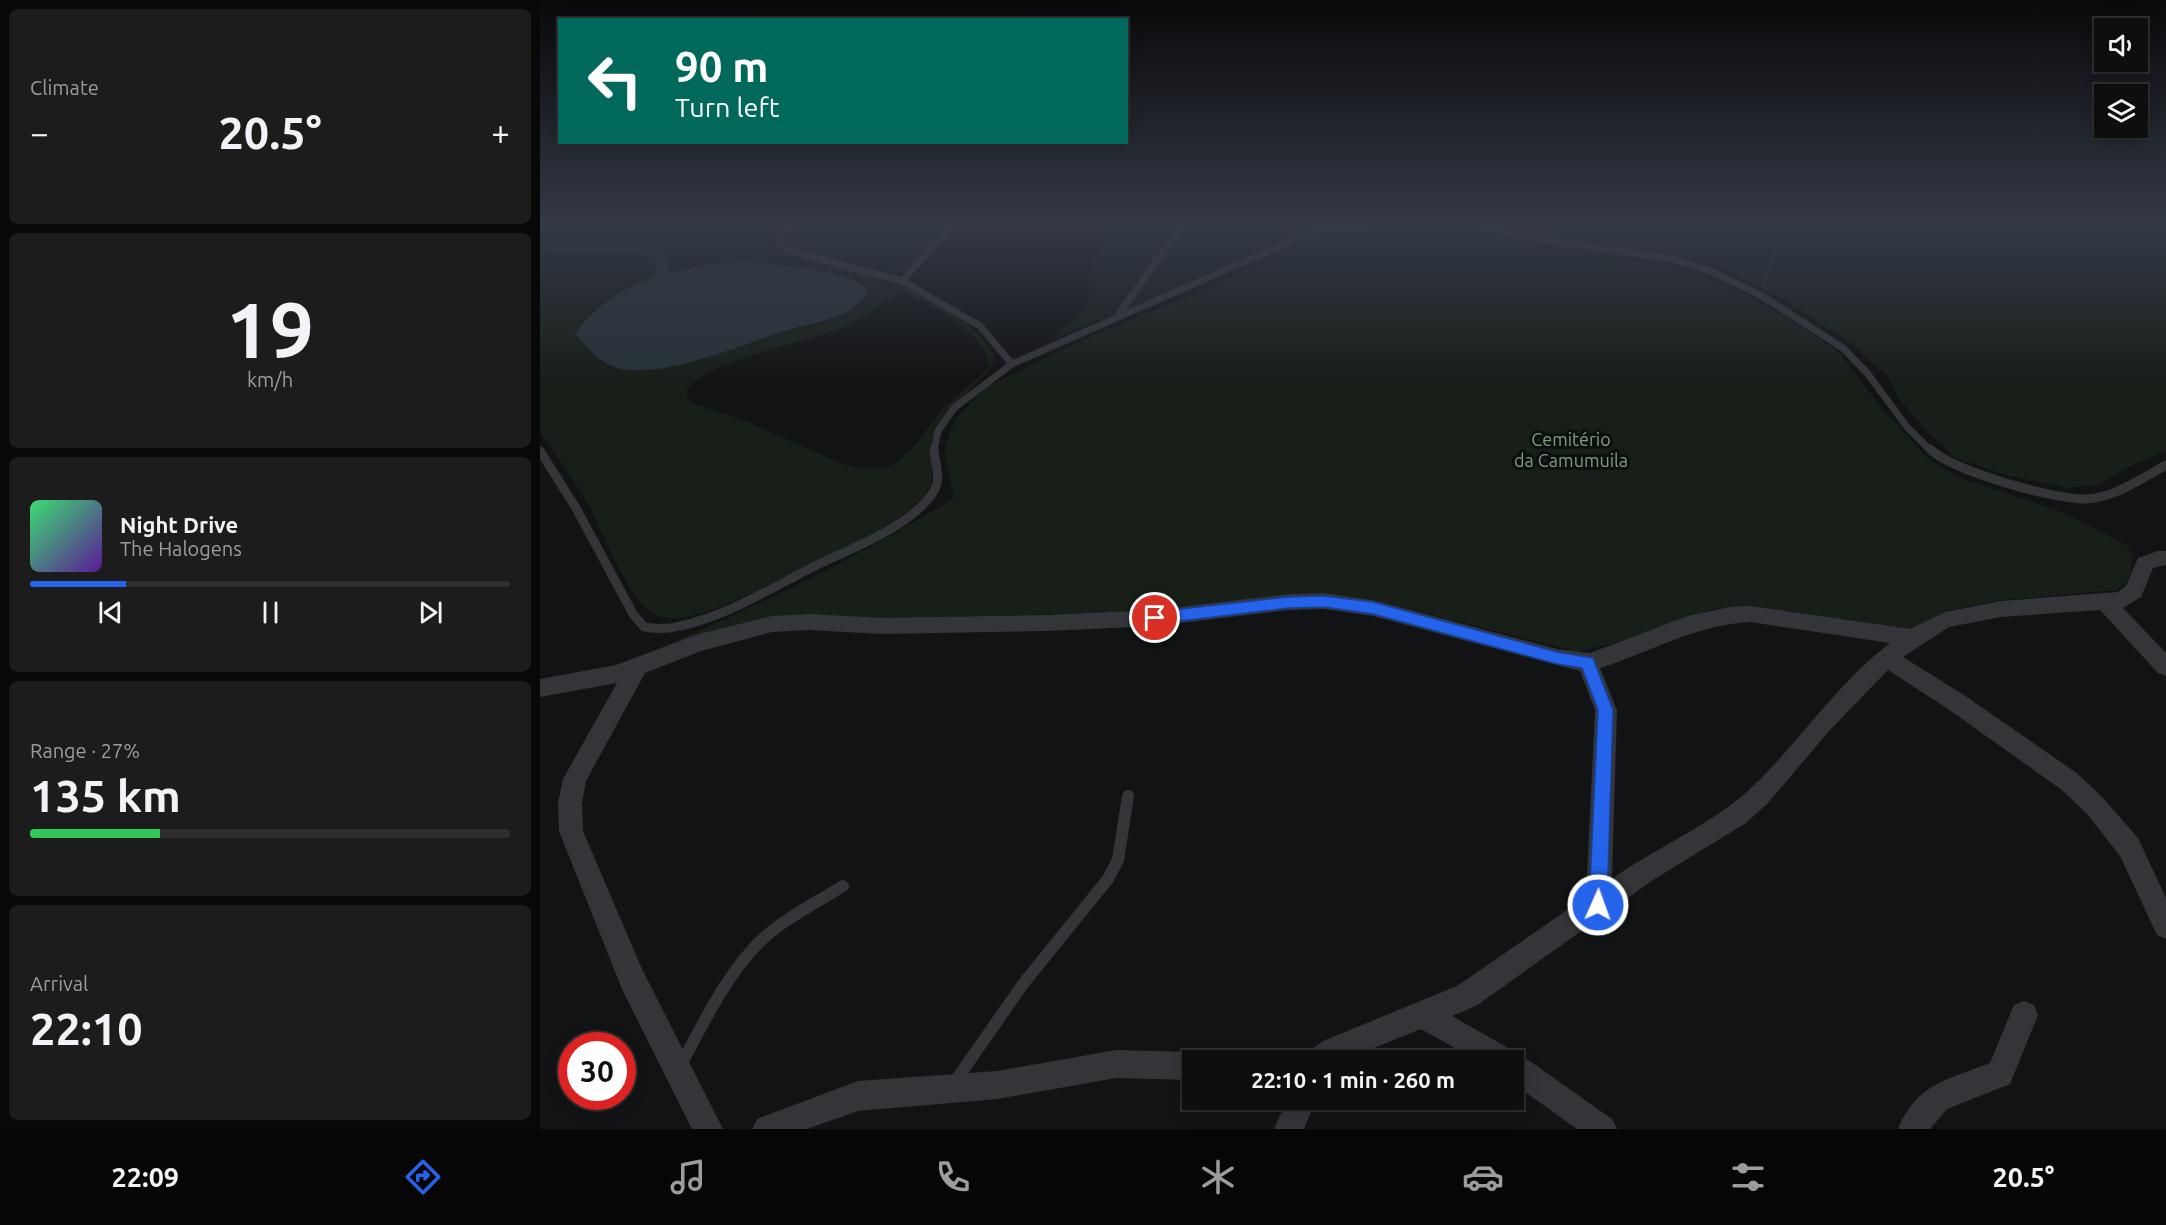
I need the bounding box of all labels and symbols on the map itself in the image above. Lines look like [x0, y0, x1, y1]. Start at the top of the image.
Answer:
park label: Cemitério da Camumuila [1514, 429, 1628, 470]
pin [1129, 592, 1180, 643]
position arrow [1566, 873, 1630, 937]
speed limit sign: 30 [558, 1032, 636, 1110]

